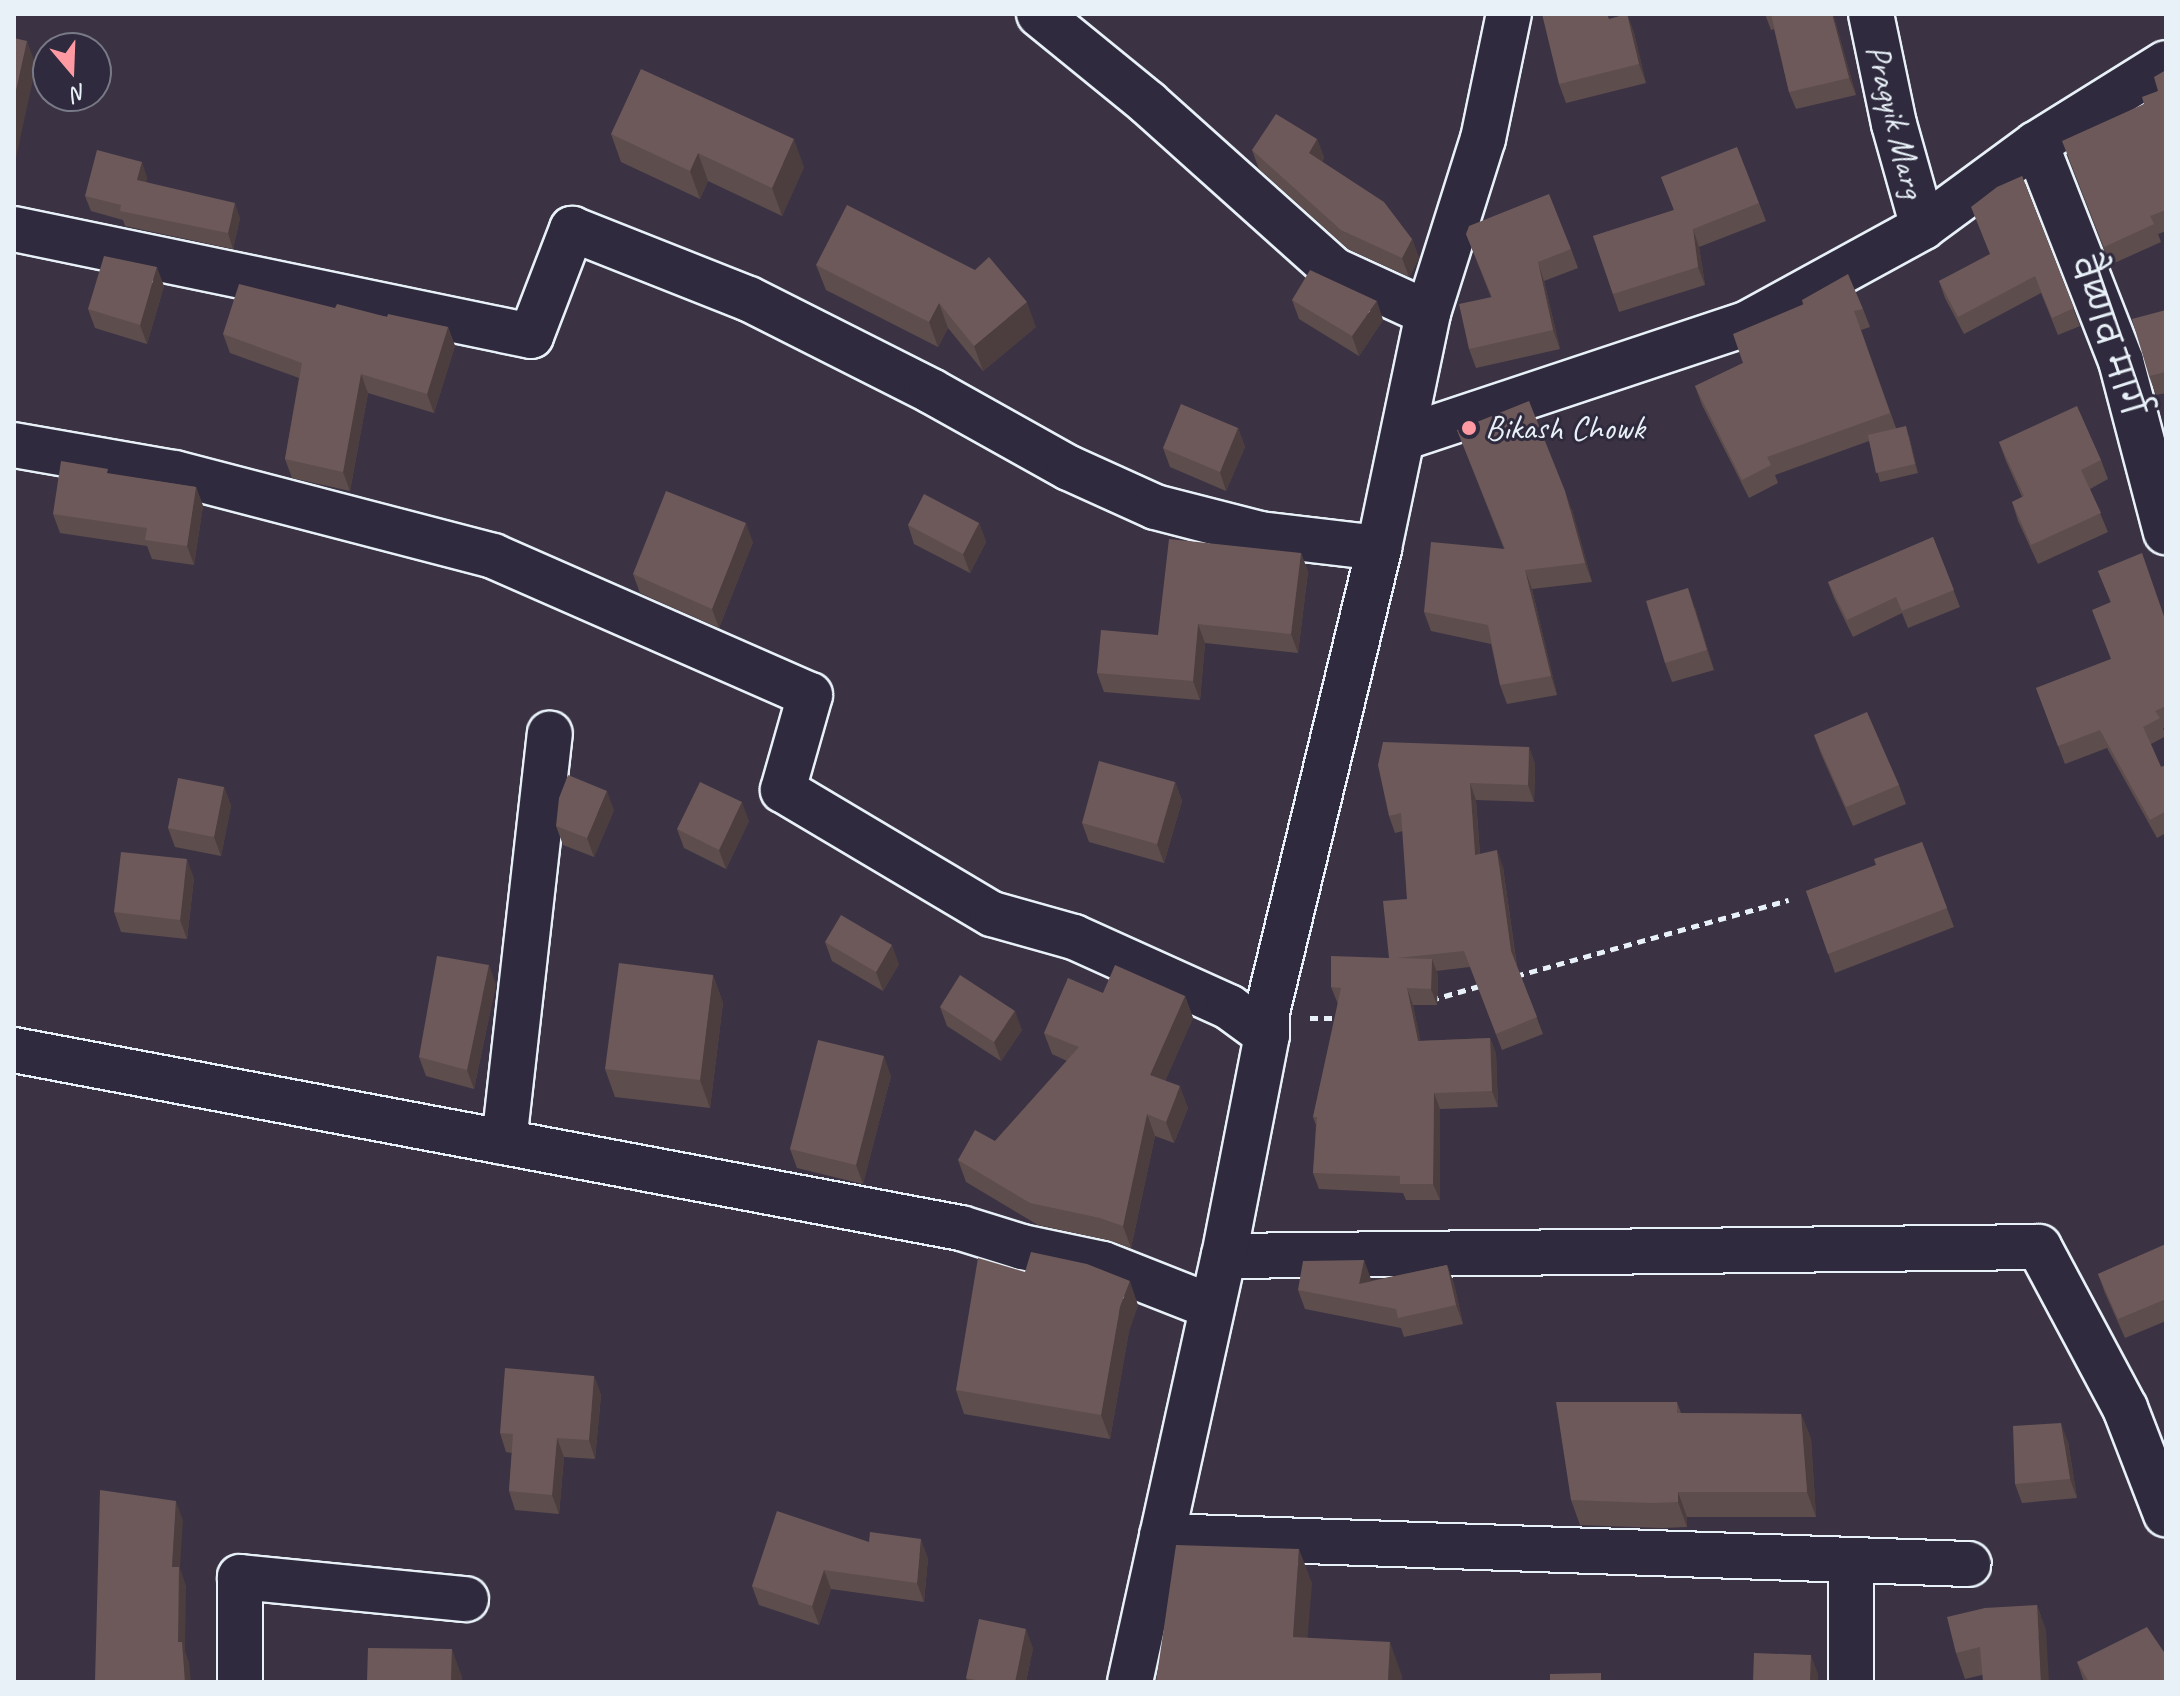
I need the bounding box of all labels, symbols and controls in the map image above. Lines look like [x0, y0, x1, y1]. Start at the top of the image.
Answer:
north arrow [32, 32, 112, 112]
street label: Pragyik Marg [1857, 40, 1935, 202]
text: N [68, 77, 90, 108]
street label: वैष्णव मार्ग [2061, 251, 2153, 421]
place label: Bikash Chowk [1485, 408, 1644, 448]
marker: Bikash Chowk [1460, 419, 1478, 437]

